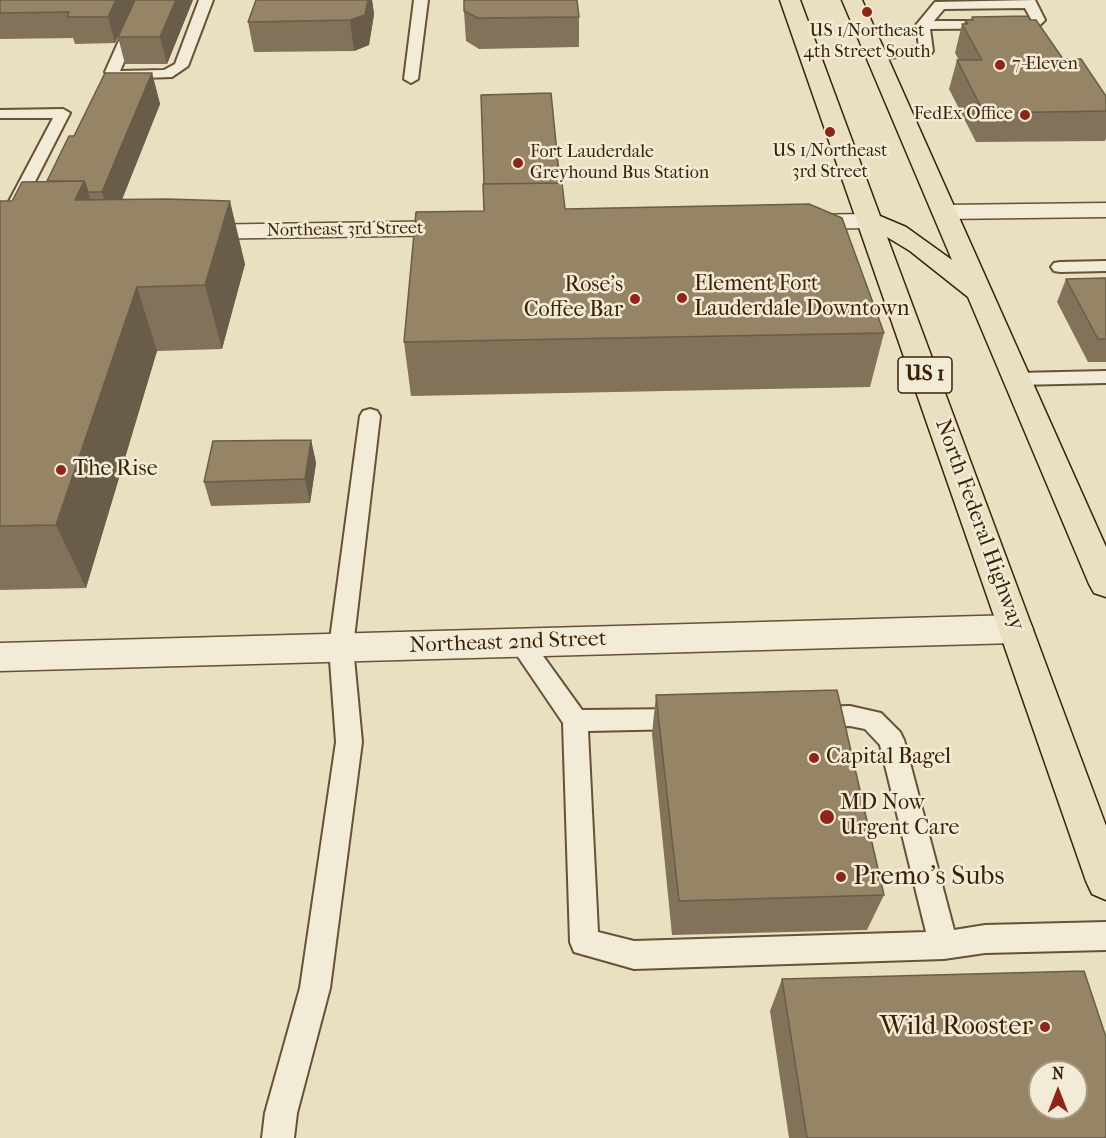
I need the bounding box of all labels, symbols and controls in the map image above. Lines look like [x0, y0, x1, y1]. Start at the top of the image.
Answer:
marker: US 1/Northeast 4th Street South [860, 5, 874, 19]
place label: US 1/Northeast 4th Street South [803, 21, 931, 63]
place label: 7-Eleven [1012, 54, 1078, 76]
marker: 7-Eleven [993, 58, 1007, 72]
place label: FedEx Office [914, 104, 1013, 126]
marker: FedEx Office [1018, 108, 1032, 122]
marker: US 1/Northeast 3rd Street [823, 125, 837, 139]
place label: US 1/Northeast 3rd Street [773, 141, 887, 184]
place label: Fort Lauderdale Greyhound Bus Station [530, 142, 709, 184]
marker: Fort Lauderdale Greyhound Bus Station [511, 156, 525, 170]
street label: Northeast 3rd Street [266, 218, 424, 242]
place label: Element Fort Lauderdale Downtown [694, 272, 910, 324]
place label: Rose's Coffee Bar [524, 273, 623, 324]
marker: Element Fort Lauderdale Downtown [675, 291, 689, 305]
marker: Rose's Coffee Bar [628, 292, 642, 306]
road number: US 1 [898, 357, 952, 393]
street label: North Federal Highway [929, 416, 1029, 634]
place label: The Rise [73, 457, 158, 483]
marker: The Rise [54, 463, 68, 477]
street label: Northeast 2nd Street [409, 626, 607, 660]
place label: Capital Bagel [826, 745, 951, 771]
marker: Capital Bagel [807, 751, 821, 765]
place label: MD Now Urgent Care [840, 791, 959, 842]
marker: MD Now Urgent Care [818, 808, 836, 826]
place label: Premo's Subs [853, 861, 1004, 893]
marker: Premo's Subs [834, 870, 848, 884]
place label: Wild Rooster [880, 1011, 1033, 1043]
marker: Wild Rooster [1038, 1020, 1052, 1034]
north arrow [1028, 1060, 1088, 1120]
text: N [1052, 1064, 1064, 1083]

